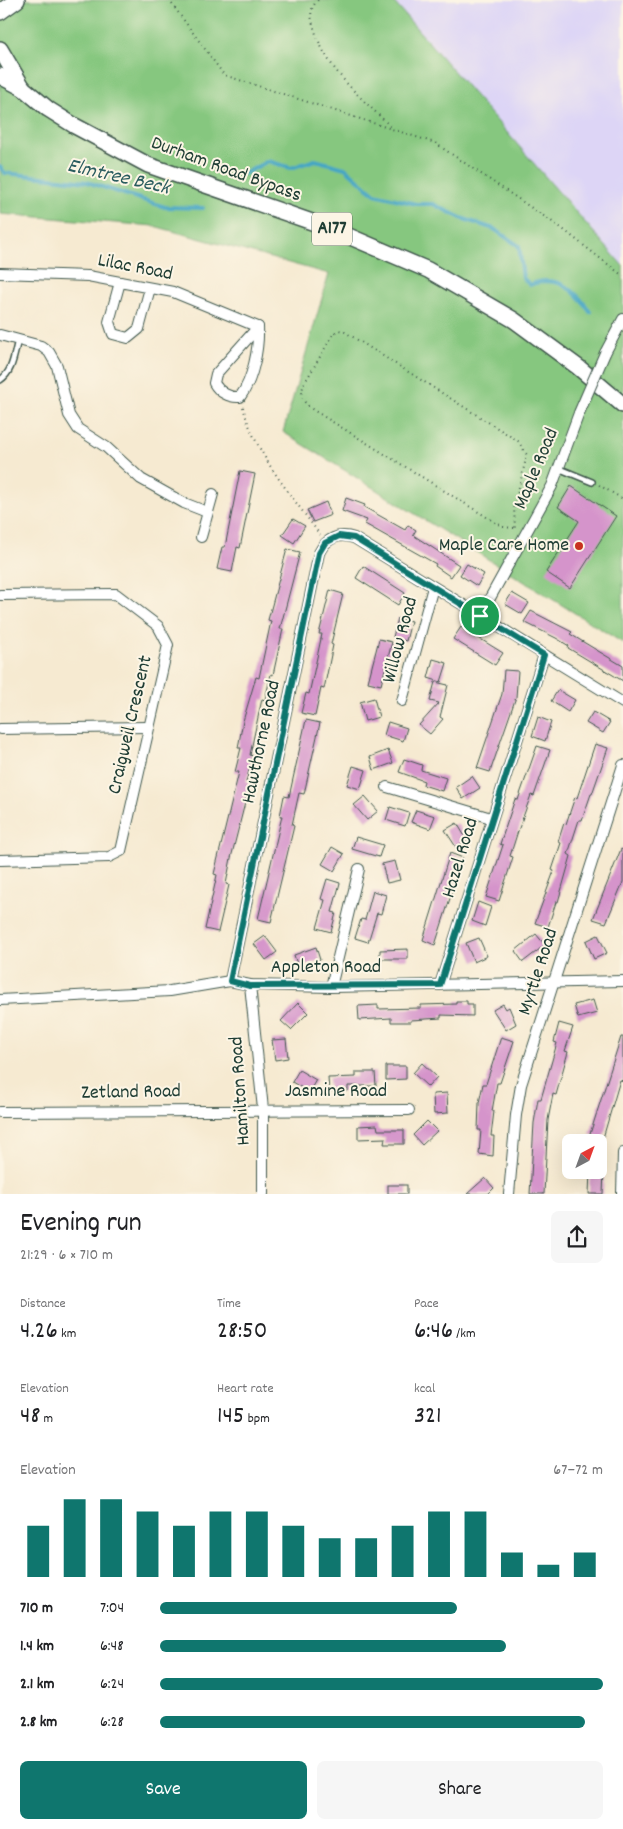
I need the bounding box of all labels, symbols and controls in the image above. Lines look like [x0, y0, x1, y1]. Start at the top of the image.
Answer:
street label: Durham Road Bypass [147, 130, 305, 210]
water label: Elmtree Beck [64, 152, 174, 205]
road number: A177 [312, 212, 352, 245]
street label: Lilac Road [95, 247, 175, 289]
street label: Maple Road [507, 424, 567, 514]
place label: Maple Care Home [439, 532, 569, 560]
marker: Maple Care Home [573, 540, 585, 552]
street label: Willow Road [376, 594, 426, 686]
pin [459, 595, 501, 637]
icon: arrive [466, 602, 494, 630]
street label: Craigweil Crescent [101, 653, 161, 797]
street label: Hawthorne Road [235, 678, 289, 806]
street label: Hazel Road [436, 814, 486, 902]
street label: Myrtle Road [512, 925, 566, 1019]
street label: Appleton Road [271, 954, 381, 982]
street label: Hamilton Road [223, 1036, 259, 1146]
street label: Zetland Road [81, 1078, 181, 1108]
street label: Jasmine Road [285, 1078, 387, 1106]
north arrow [562, 1134, 608, 1179]
map controls [562, 1134, 607, 1179]
text: Evening run [20, 1205, 142, 1245]
button: share [551, 1211, 603, 1263]
text: 21:29 · 6 × 710 m [20, 1244, 113, 1267]
text: Distance [20, 1294, 66, 1314]
text: Time [217, 1294, 241, 1314]
text: Pace [414, 1294, 439, 1314]
text: 4.26 [20, 1314, 58, 1350]
text: 28:50 [217, 1314, 267, 1350]
text: 6:46 [414, 1314, 453, 1350]
text: km [58, 1324, 76, 1344]
text: /km [453, 1324, 476, 1344]
text: Elevation [20, 1379, 69, 1399]
text: Heart rate [217, 1379, 274, 1399]
text: kcal [414, 1379, 435, 1399]
text: 48 [20, 1399, 40, 1435]
text: 145 [217, 1399, 244, 1435]
text: 321 [414, 1399, 442, 1435]
text: m [40, 1409, 53, 1429]
text: bpm [244, 1409, 270, 1429]
text: Elevation [20, 1459, 76, 1482]
text: 67–72 m [553, 1459, 603, 1482]
text: 710 m [20, 1597, 53, 1620]
text: 7:04 [100, 1597, 124, 1620]
text: 1.4 km [20, 1635, 54, 1658]
text: 6:48 [100, 1635, 124, 1658]
text: 2.1 km [20, 1673, 54, 1696]
text: 6:24 [100, 1673, 124, 1696]
text: 2.8 km [20, 1711, 57, 1734]
text: 6:28 [100, 1711, 124, 1734]
button: Save [20, 1761, 307, 1819]
button: Share [317, 1761, 603, 1819]

